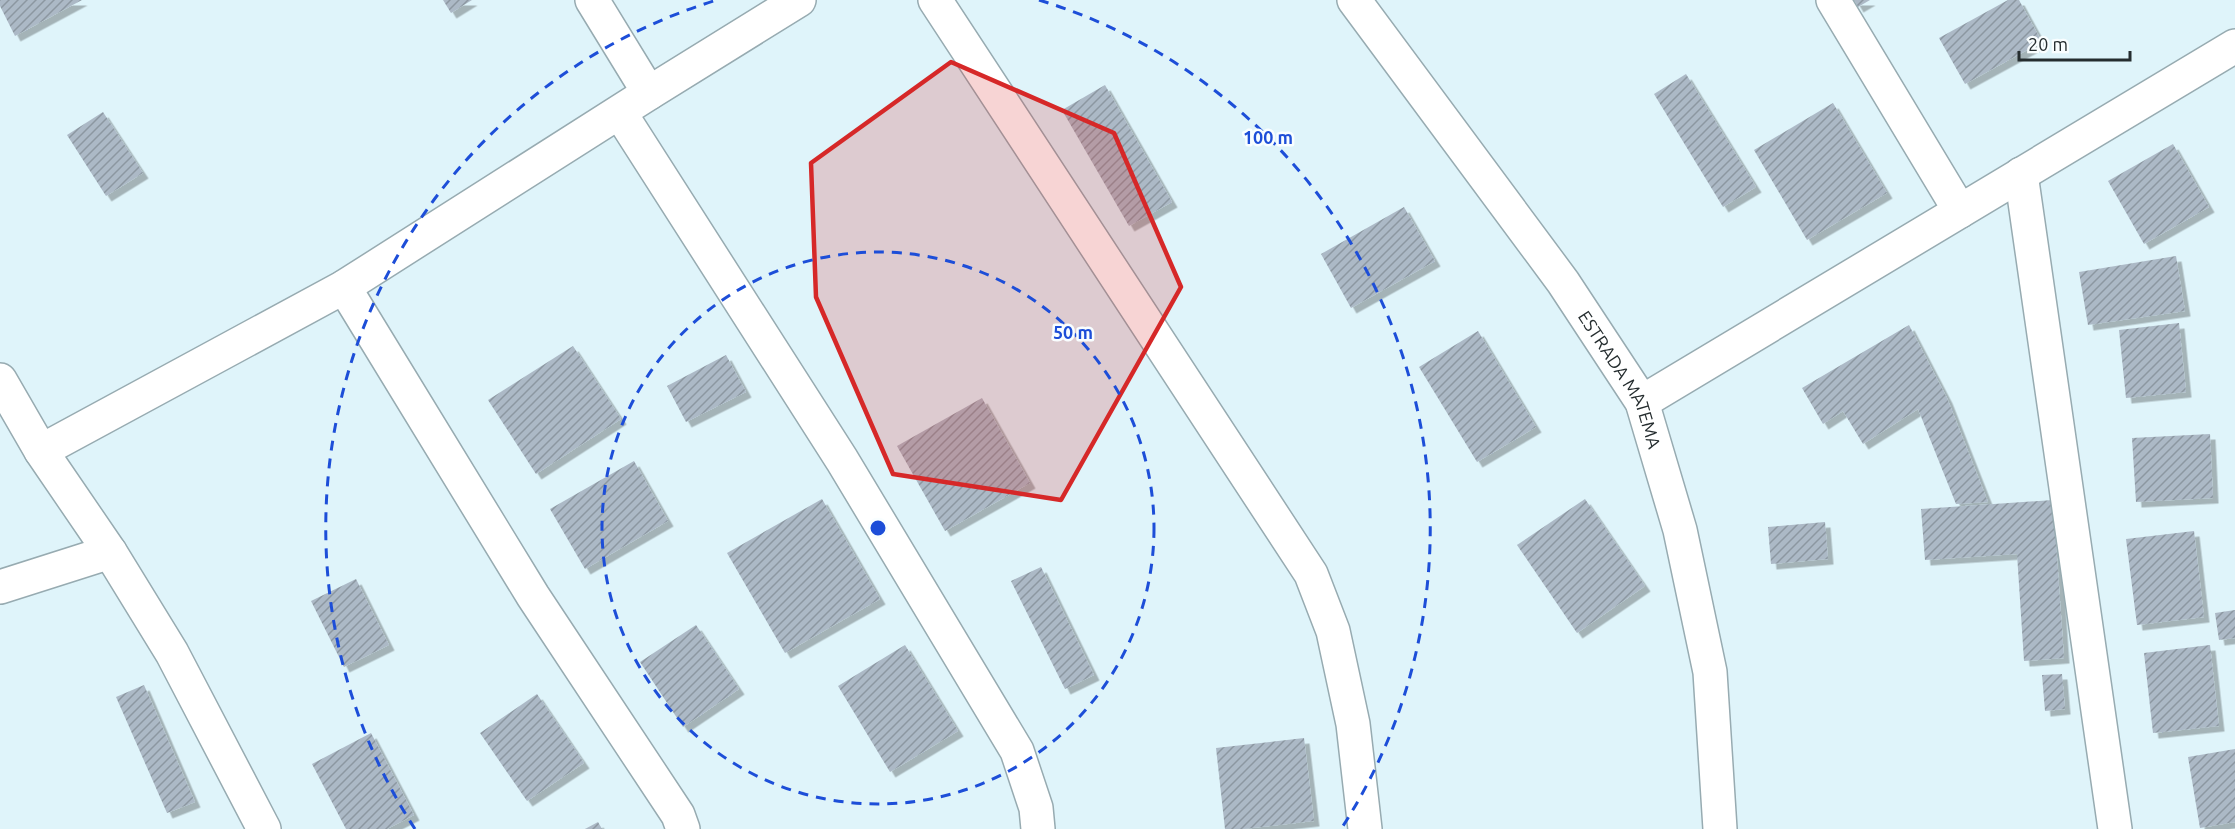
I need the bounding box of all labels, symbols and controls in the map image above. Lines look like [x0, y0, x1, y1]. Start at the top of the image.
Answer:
scale bar [2019, 24, 2130, 62]
text: 20 m [2028, 34, 2068, 54]
text: 100 m [1243, 127, 1293, 147]
street label: ESTRADA MATEMA [1575, 307, 1665, 451]
text: 50 m [1053, 322, 1093, 342]
centre of rings [868, 518, 888, 538]

